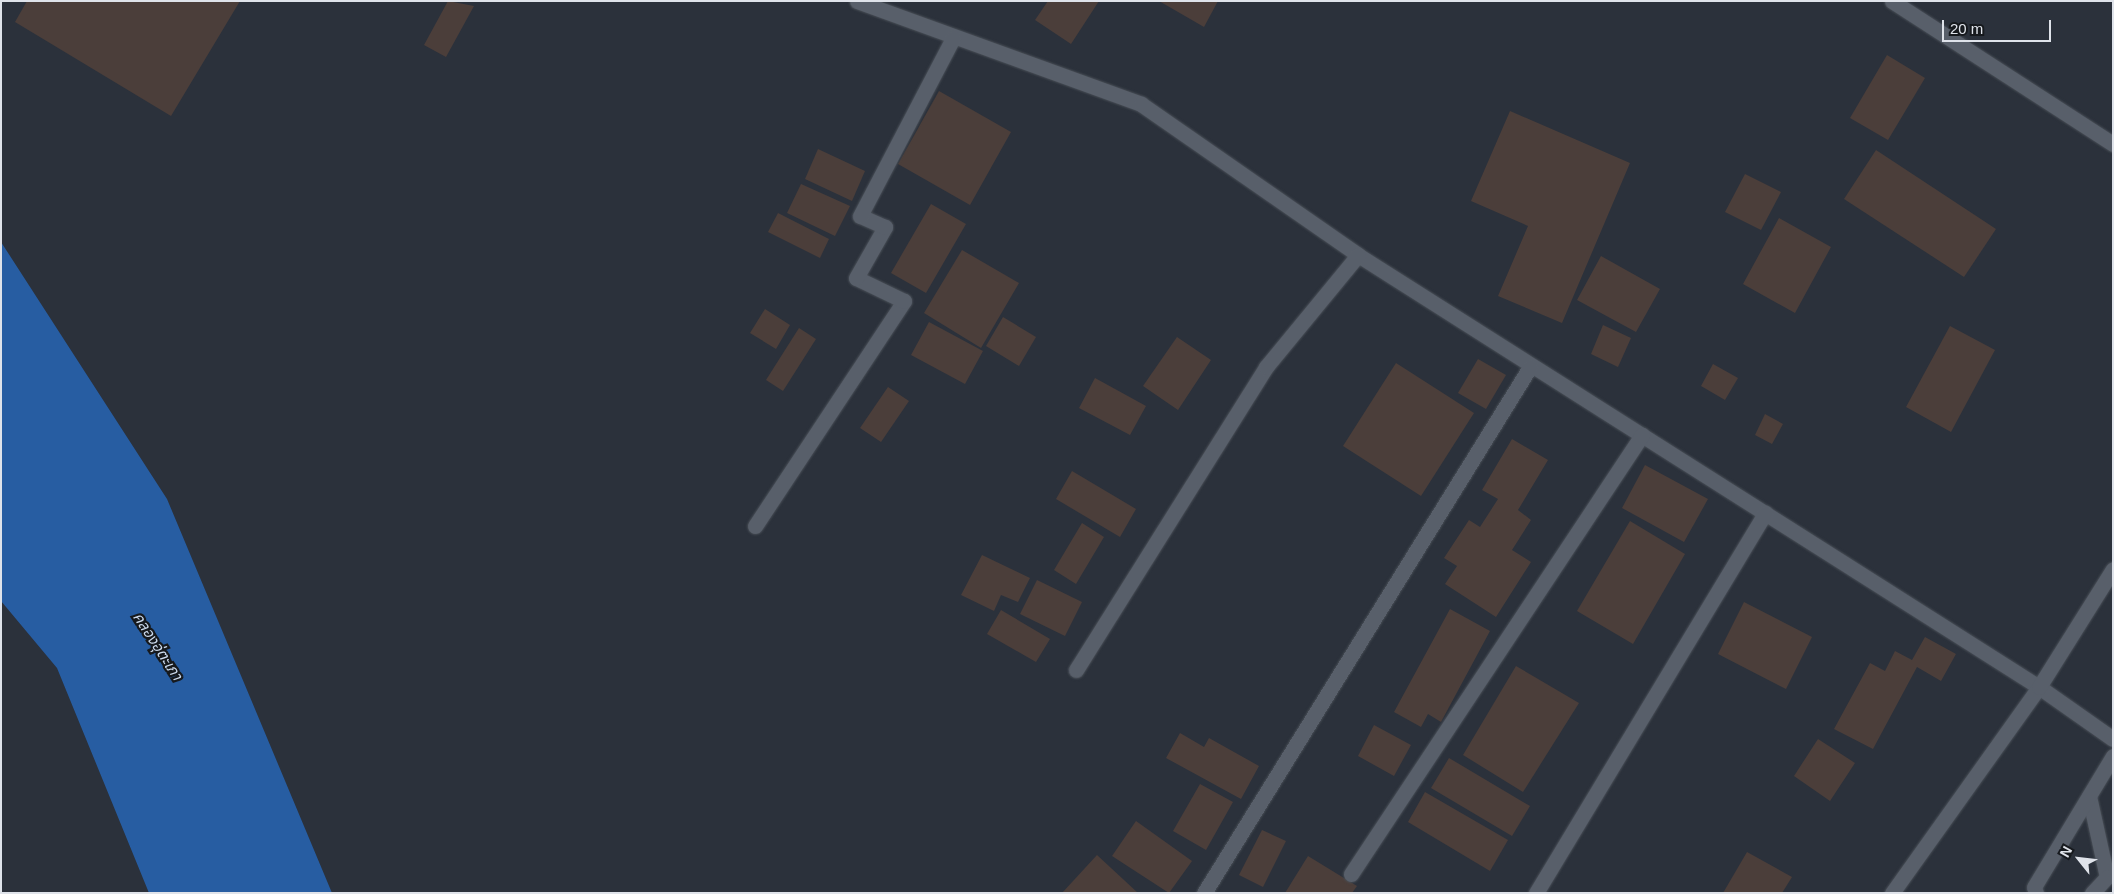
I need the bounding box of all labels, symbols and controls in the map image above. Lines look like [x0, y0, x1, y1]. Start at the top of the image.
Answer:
scale bar [1944, 10, 2053, 42]
text: 20 m [1950, 20, 1983, 37]
water label: คลองอุ่ตะเภา [129, 609, 187, 683]
north arrow [2054, 834, 2104, 884]
text: N [2056, 843, 2075, 860]

